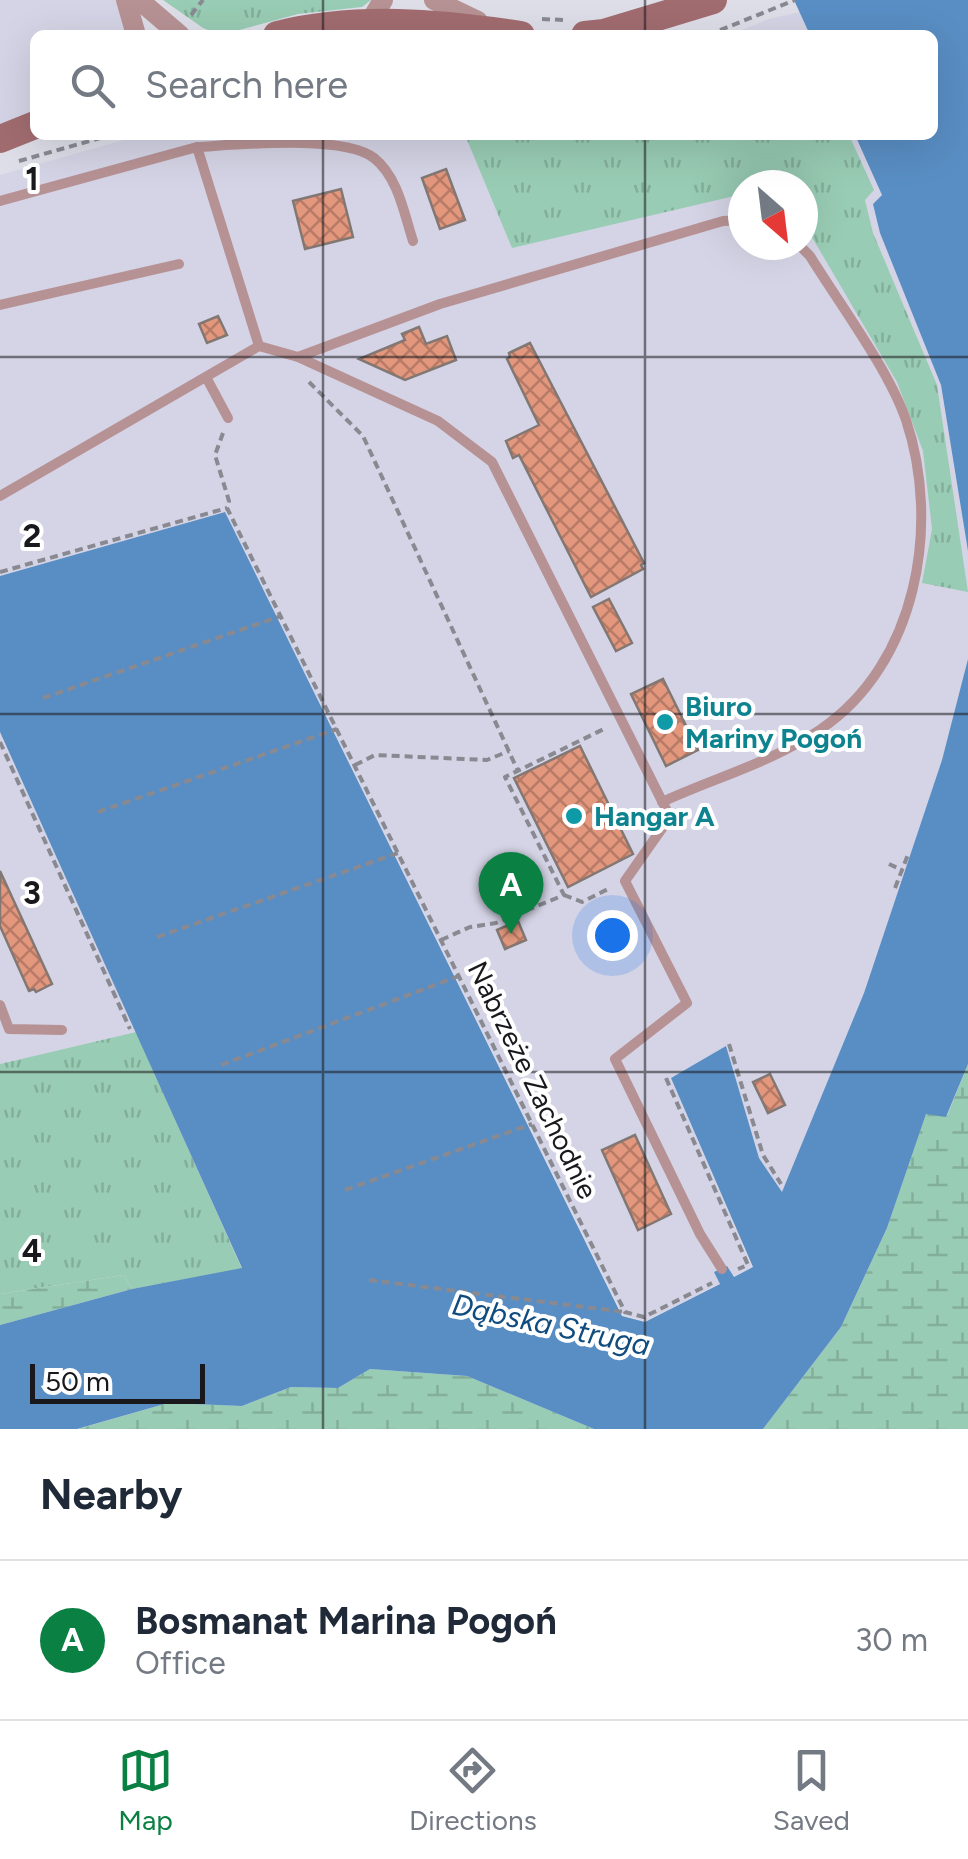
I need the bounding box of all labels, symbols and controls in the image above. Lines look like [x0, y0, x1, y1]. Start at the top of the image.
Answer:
search box [30, 30, 938, 140]
icon: search [65, 58, 120, 113]
text: Search here [145, 62, 348, 108]
text: 1 [25, 160, 39, 198]
north arrow [728, 170, 818, 260]
text: 2 [23, 517, 41, 555]
place label: Biuro Mariny Pogoń [685, 689, 862, 755]
marker: Biuro Mariny Pogoń [654, 711, 676, 733]
place label: Hangar A [594, 799, 715, 833]
marker: Hangar A [563, 805, 585, 827]
pin: A [478, 852, 544, 934]
text: 3 [23, 874, 41, 912]
your location [587, 910, 638, 961]
street label: Nabrzeże Zachodnie [461, 956, 605, 1204]
text: 4 [22, 1232, 42, 1270]
water label: Dąbska Struga [449, 1285, 653, 1364]
scale bar [30, 1359, 205, 1404]
text: 50 m [45, 1364, 110, 1398]
text: Nearby [40, 1469, 182, 1520]
text: Bosmanat Marina Pogoń [135, 1598, 557, 1644]
text: A [61, 1621, 84, 1659]
text: 30 m [855, 1621, 928, 1659]
text: Office [135, 1644, 226, 1682]
tab: Map [118, 1743, 173, 1837]
tab: Directions [409, 1743, 537, 1837]
tab: Saved [773, 1743, 850, 1837]

